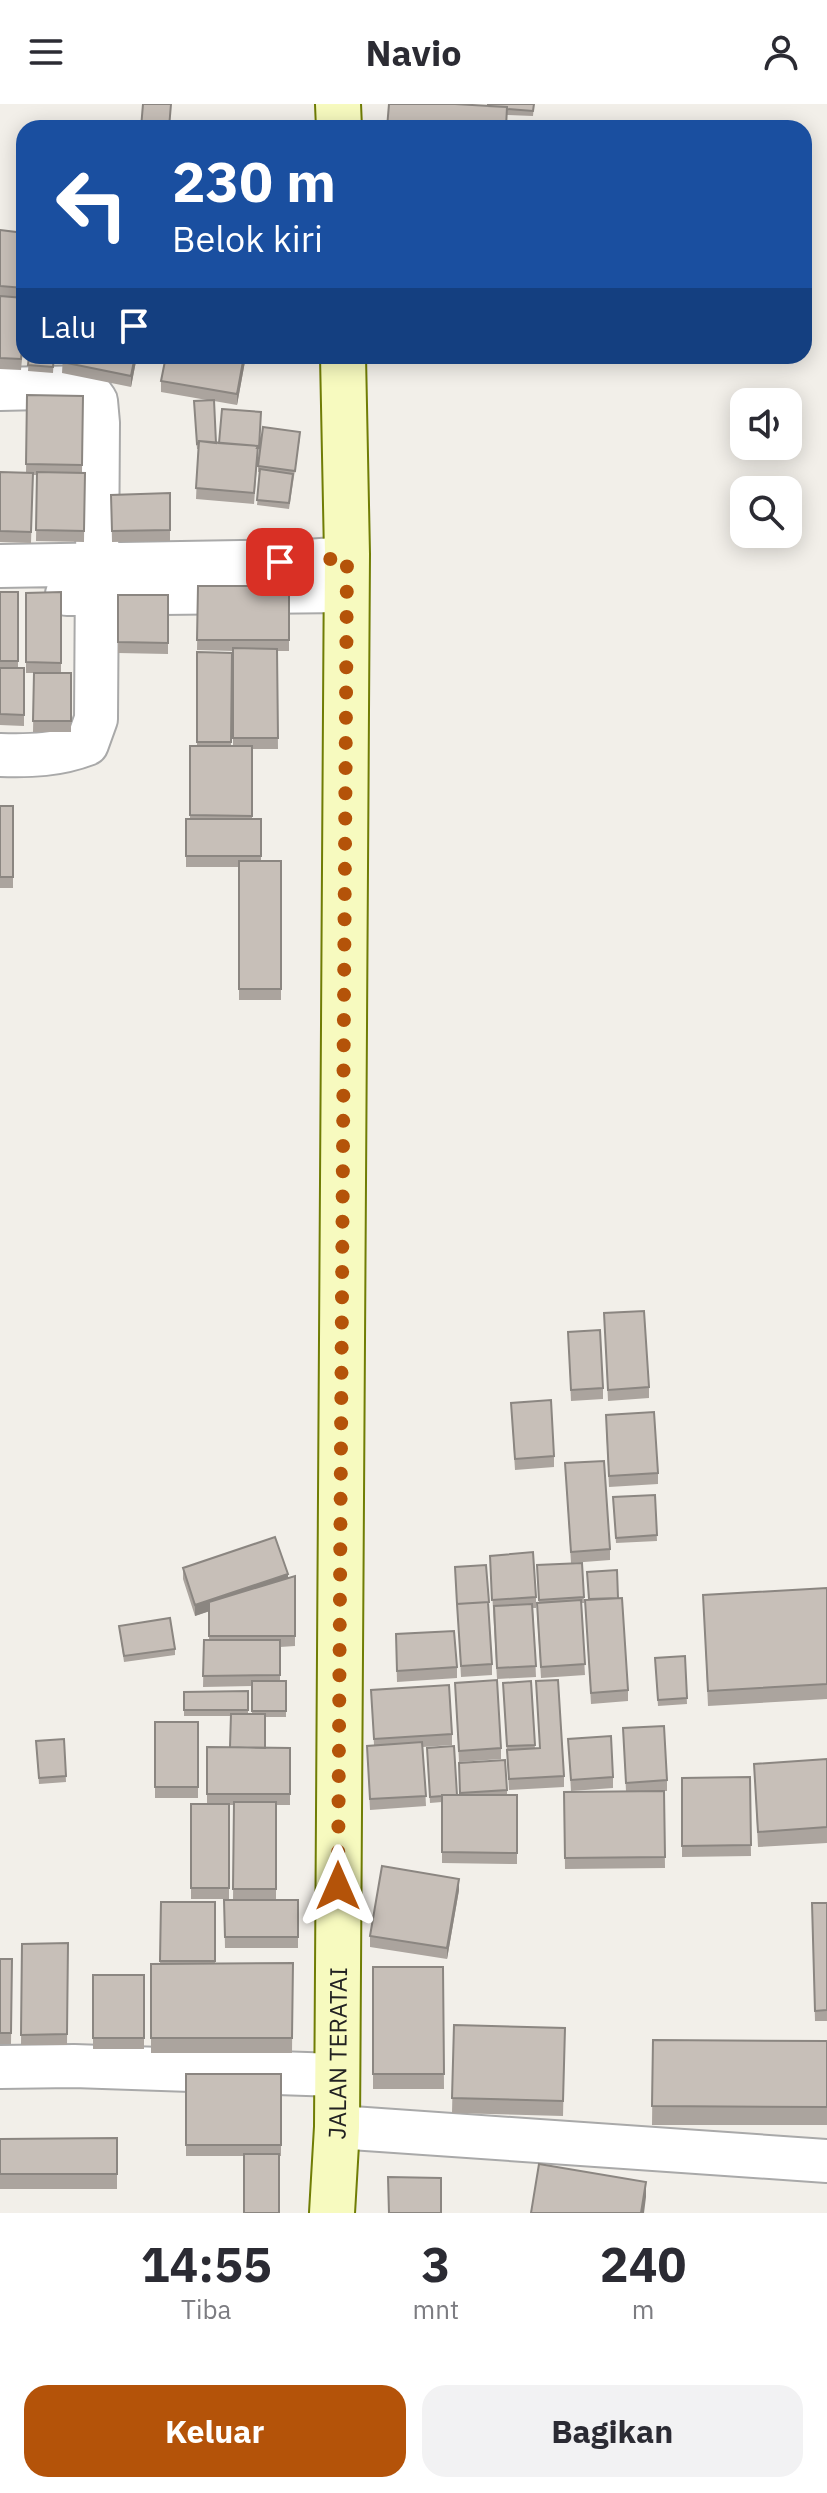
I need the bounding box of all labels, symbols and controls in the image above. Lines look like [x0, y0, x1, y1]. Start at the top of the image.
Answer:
text: Navio [365, 29, 462, 76]
icon: menu [24, 30, 68, 74]
icon: person [759, 30, 803, 74]
text: 230 m [172, 145, 336, 217]
icon: left [40, 152, 144, 256]
text: Belok kiri [172, 215, 323, 262]
icon: arrive [112, 304, 156, 348]
text: Lalu [40, 307, 96, 346]
map controls [730, 388, 802, 548]
button: sound [730, 388, 802, 460]
button: search [730, 476, 802, 548]
pin [246, 528, 314, 596]
icon: arrive [258, 540, 302, 584]
position arrow [296, 1844, 380, 1928]
street label: JALAN TERATAI [320, 1967, 354, 2140]
text: 14:55 [141, 2233, 272, 2295]
text: 3 [421, 2233, 450, 2295]
text: 240 [600, 2233, 686, 2295]
text: Tiba [181, 2292, 231, 2326]
text: mnt [413, 2292, 459, 2326]
text: m [632, 2292, 654, 2326]
button: Keluar [24, 2385, 406, 2477]
button: Bagikan [422, 2385, 803, 2477]

